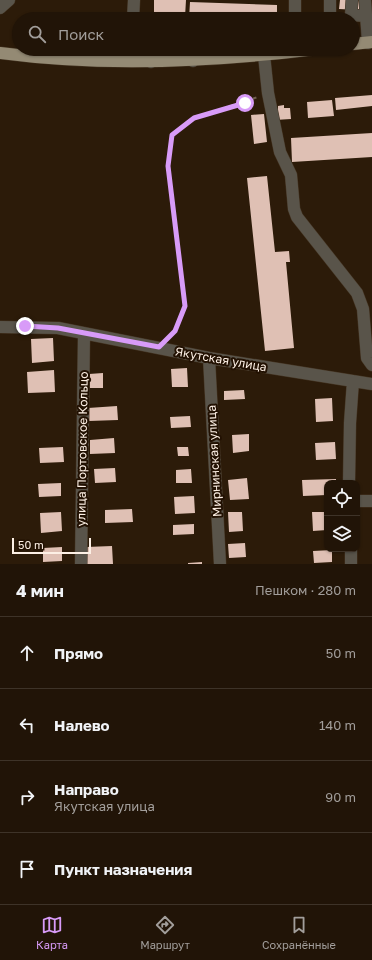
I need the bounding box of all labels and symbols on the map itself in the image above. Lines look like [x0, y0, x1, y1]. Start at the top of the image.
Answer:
route start [236, 94, 254, 112]
route end [16, 317, 34, 335]
street label: Якутская улица [174, 344, 268, 374]
street label: улица Портовское Кольцо [73, 371, 91, 527]
street label: Мирнинская улица [204, 405, 224, 517]
scale bar [12, 536, 91, 555]

